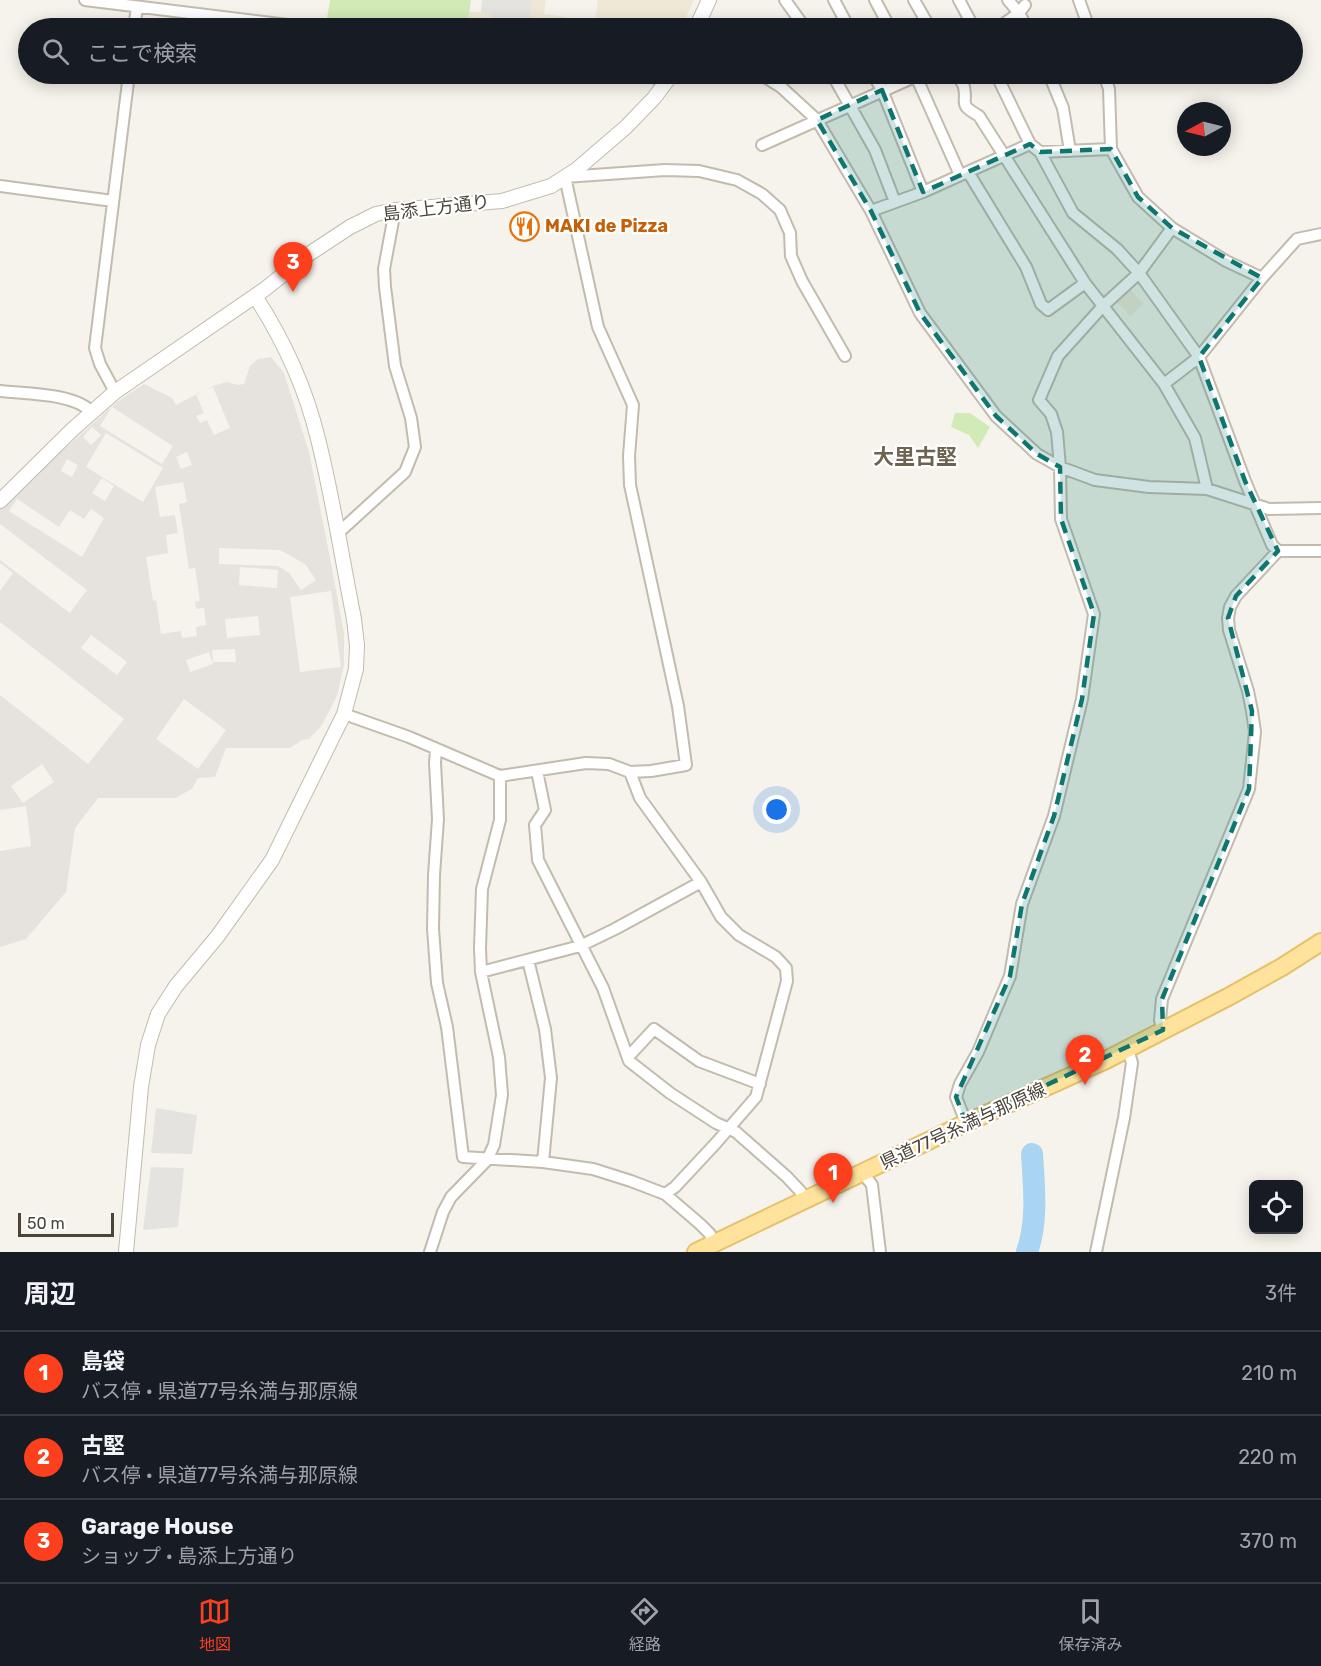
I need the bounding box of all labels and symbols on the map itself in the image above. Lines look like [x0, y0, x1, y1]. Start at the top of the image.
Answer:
north arrow [1177, 102, 1231, 156]
street label: 島添上方通り [381, 191, 491, 225]
restaurant icon: MAKI de Pizza [508, 210, 540, 242]
place label: MAKI de Pizza [545, 215, 668, 237]
pin: 3 [274, 242, 312, 292]
district label: 大里古堅 [873, 444, 957, 469]
your location [762, 795, 791, 824]
pin: 2 [1066, 1036, 1104, 1085]
street label: 県道77号糸満与那原線 [877, 1078, 1049, 1174]
pin: 1 [814, 1154, 852, 1203]
scale bar [18, 1210, 114, 1238]

